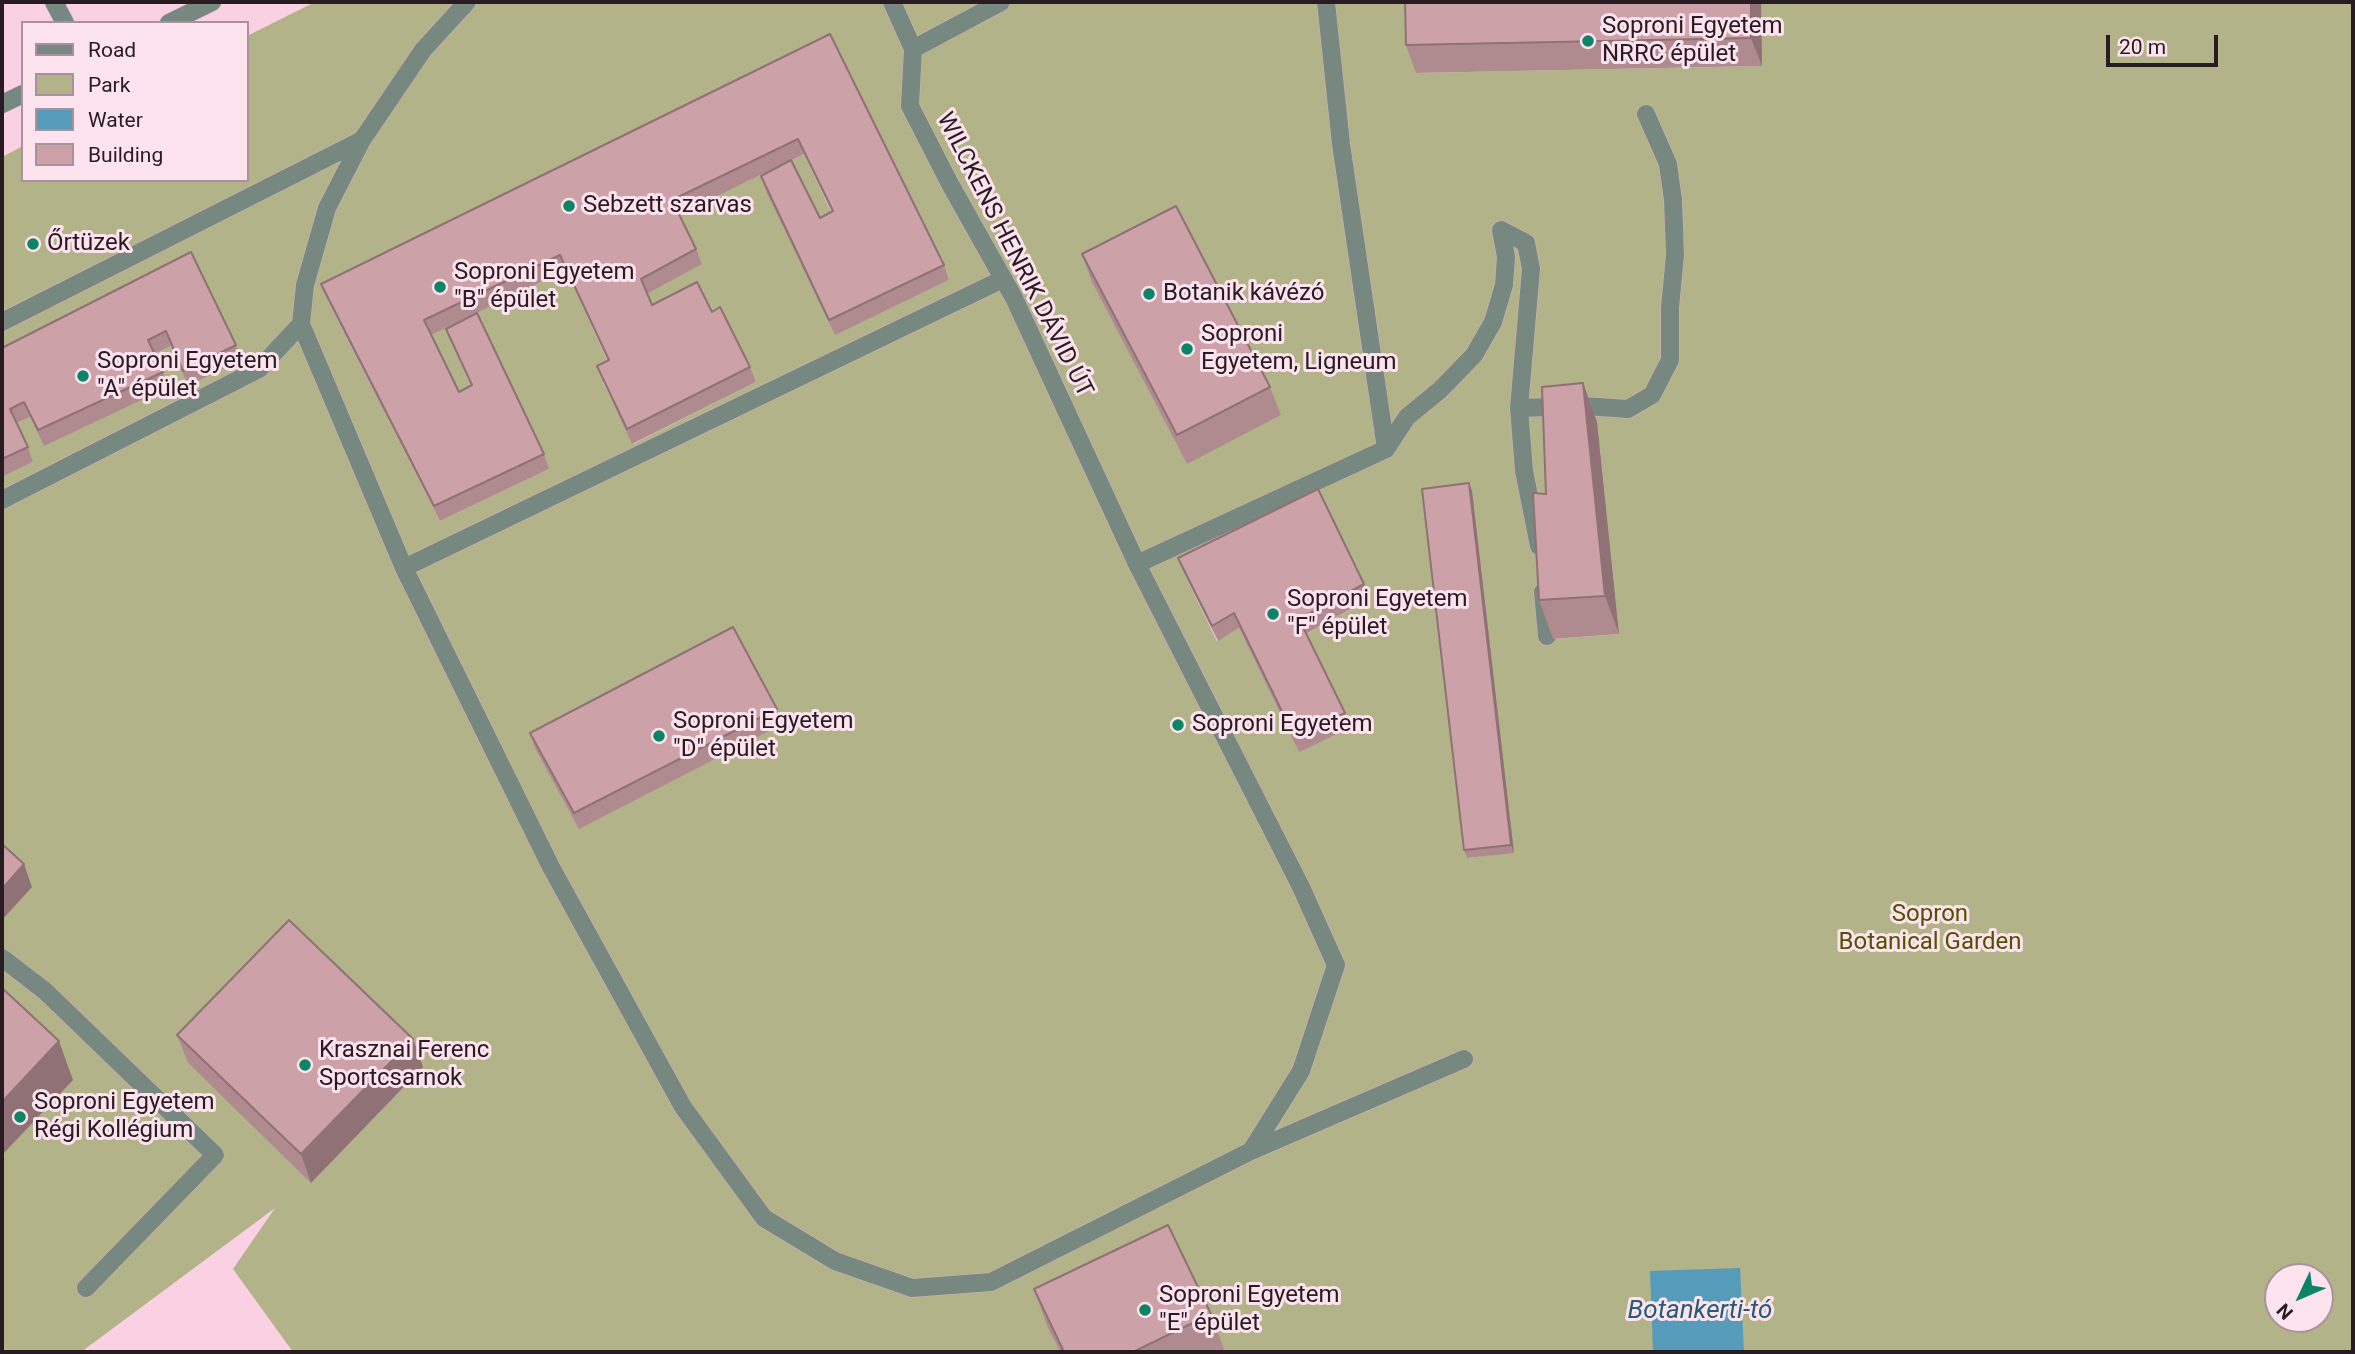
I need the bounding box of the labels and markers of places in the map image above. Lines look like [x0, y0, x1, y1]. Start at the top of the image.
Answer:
place label: Soproni Egyetem NRRC épület [1602, 13, 1782, 69]
marker: Soproni Egyetem NRRC épület [1580, 33, 1596, 49]
place label: Sebzett szarvas [583, 192, 752, 220]
marker: Sebzett szarvas [561, 198, 577, 214]
place label: Őrtüzek [47, 230, 130, 258]
marker: Őrtüzek [25, 236, 41, 252]
place label: Soproni Egyetem "B" épület [454, 259, 634, 315]
marker: Soproni Egyetem "B" épület [432, 279, 448, 295]
place label: Botanik kávézó [1163, 280, 1324, 308]
marker: Botanik kávézó [1141, 286, 1157, 302]
place label: Soproni Egyetem, Ligneum [1201, 321, 1397, 377]
marker: Soproni Egyetem, Ligneum [1179, 341, 1195, 357]
place label: Soproni Egyetem "A" épület [97, 348, 277, 404]
marker: Soproni Egyetem "A" épület [75, 368, 91, 384]
place label: Soproni Egyetem "F" épület [1287, 586, 1467, 642]
marker: Soproni Egyetem "F" épület [1265, 606, 1281, 622]
place label: Soproni Egyetem "D" épület [673, 708, 853, 764]
place label: Soproni Egyetem [1192, 711, 1372, 739]
marker: Soproni Egyetem [1170, 717, 1186, 733]
marker: Soproni Egyetem "D" épület [651, 728, 667, 744]
place label: Krasznai Ferenc Sportcsarnok [319, 1037, 489, 1093]
marker: Krasznai Ferenc Sportcsarnok [297, 1057, 313, 1073]
place label: Soproni Egyetem Régi Kollégium [34, 1089, 214, 1145]
marker: Soproni Egyetem Régi Kollégium [12, 1109, 28, 1125]
place label: Soproni Egyetem "E" épület [1159, 1282, 1339, 1338]
marker: Soproni Egyetem "E" épület [1137, 1302, 1153, 1318]

